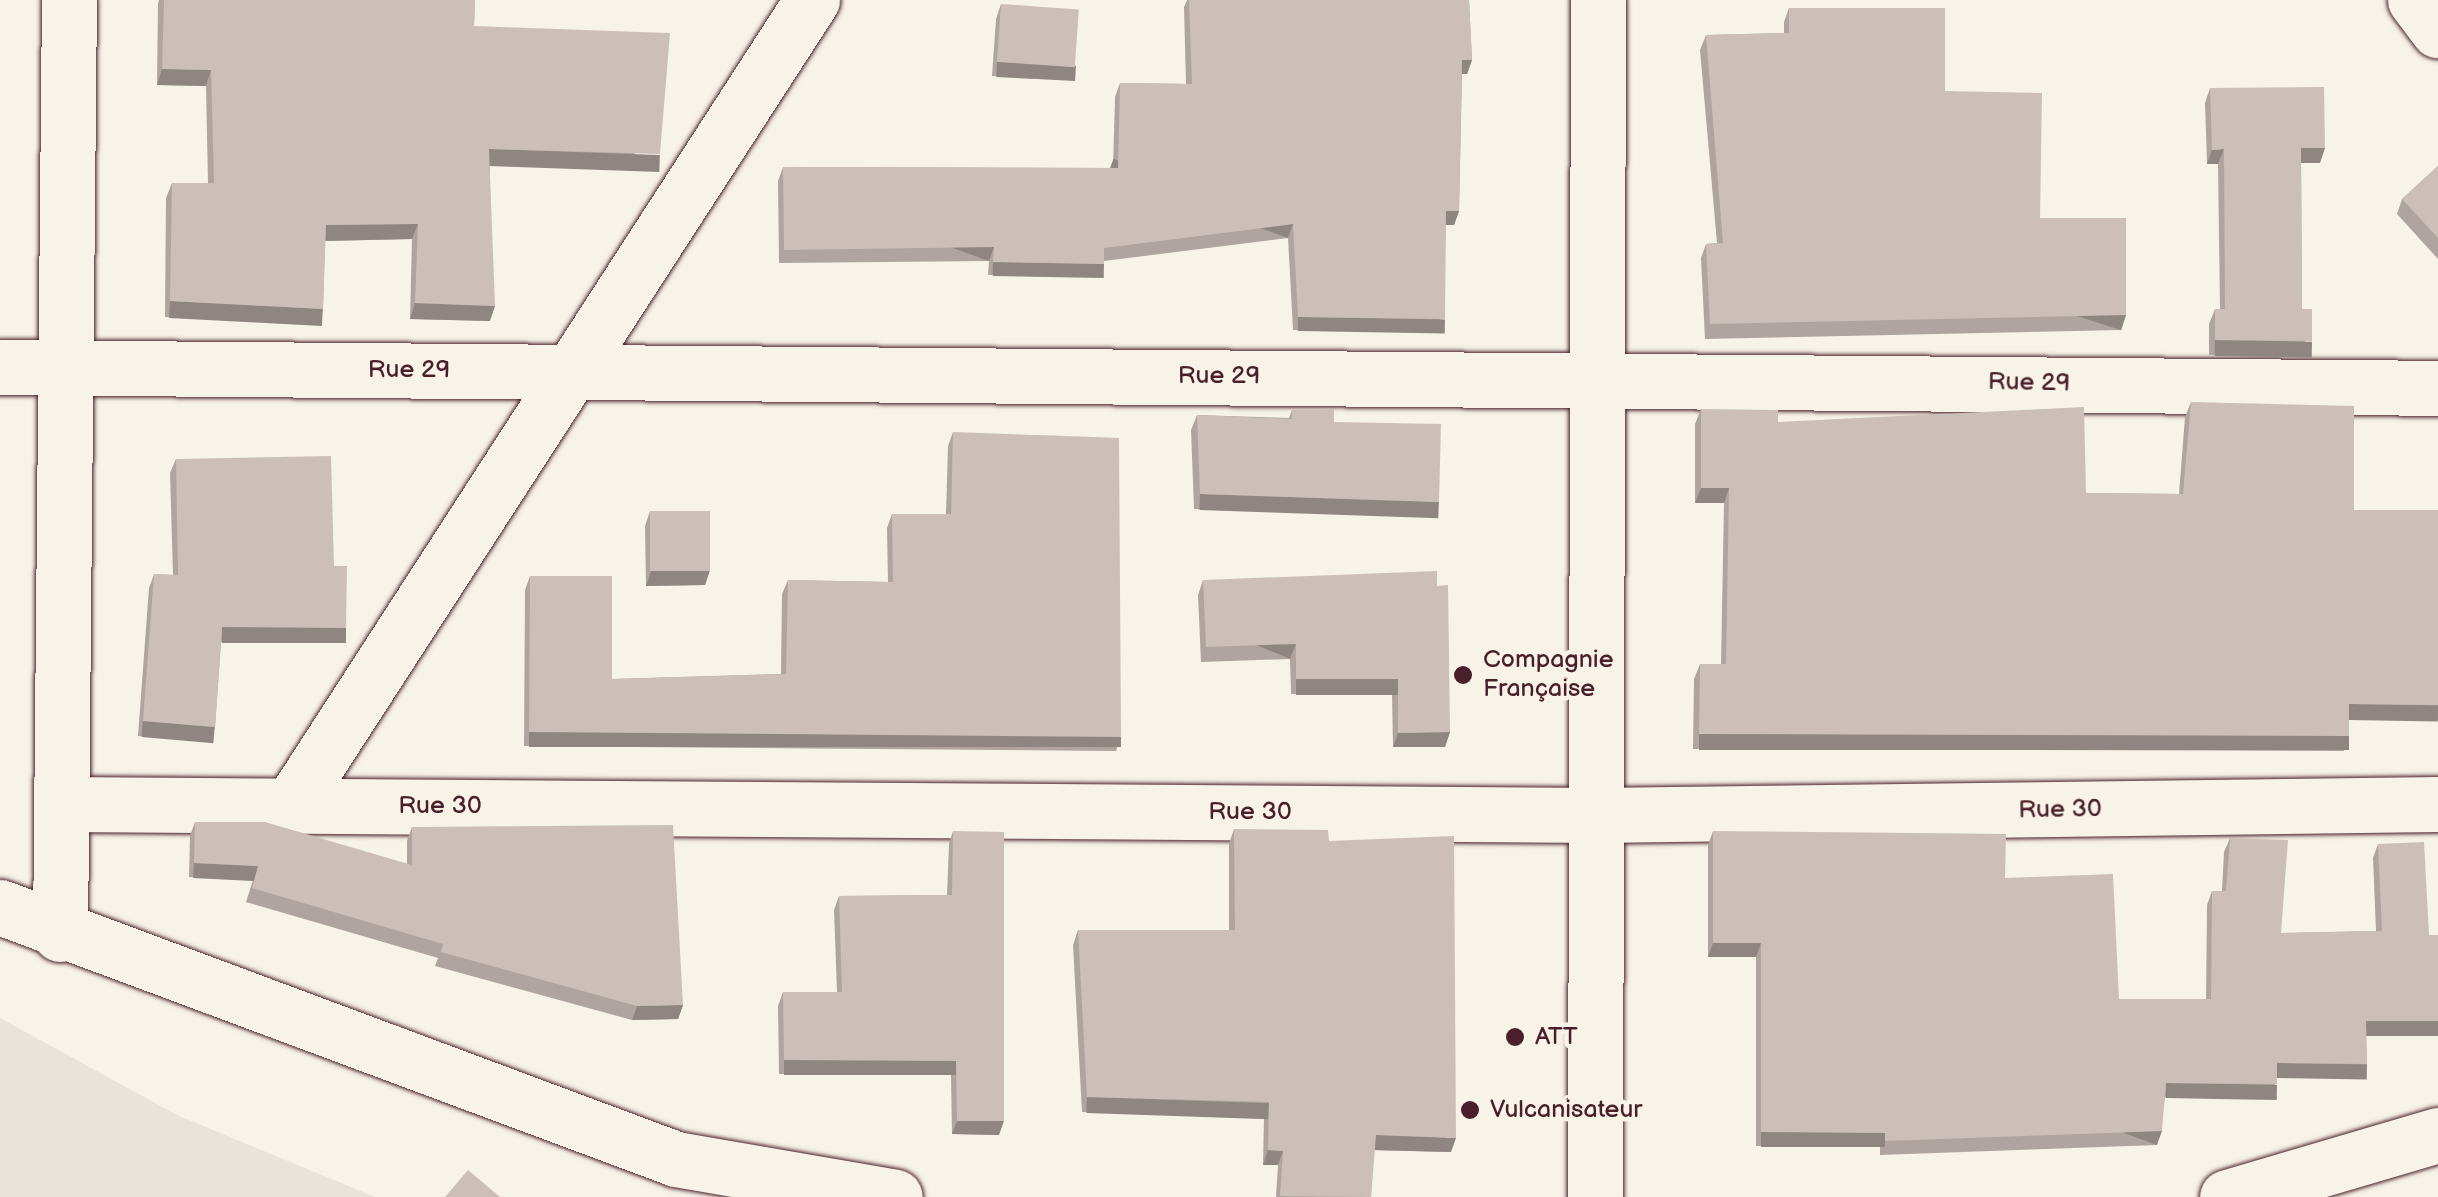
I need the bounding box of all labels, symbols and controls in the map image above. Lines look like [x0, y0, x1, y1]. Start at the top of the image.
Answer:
street label: Rue 29 [368, 355, 450, 385]
street label: Rue 29 [1178, 361, 1260, 391]
street label: Rue 29 [1988, 367, 2070, 399]
place label: Compagnie Française [1483, 646, 1613, 705]
marker: Compagnie Française [1452, 664, 1474, 686]
street label: Rue 30 [398, 791, 482, 821]
street label: Rue 30 [2018, 794, 2102, 826]
street label: Rue 30 [1208, 797, 1292, 827]
place label: ATT [1535, 1022, 1578, 1052]
marker: ATT [1504, 1026, 1526, 1048]
place label: Vulcanisateur [1490, 1095, 1642, 1125]
marker: Vulcanisateur [1459, 1099, 1481, 1121]

